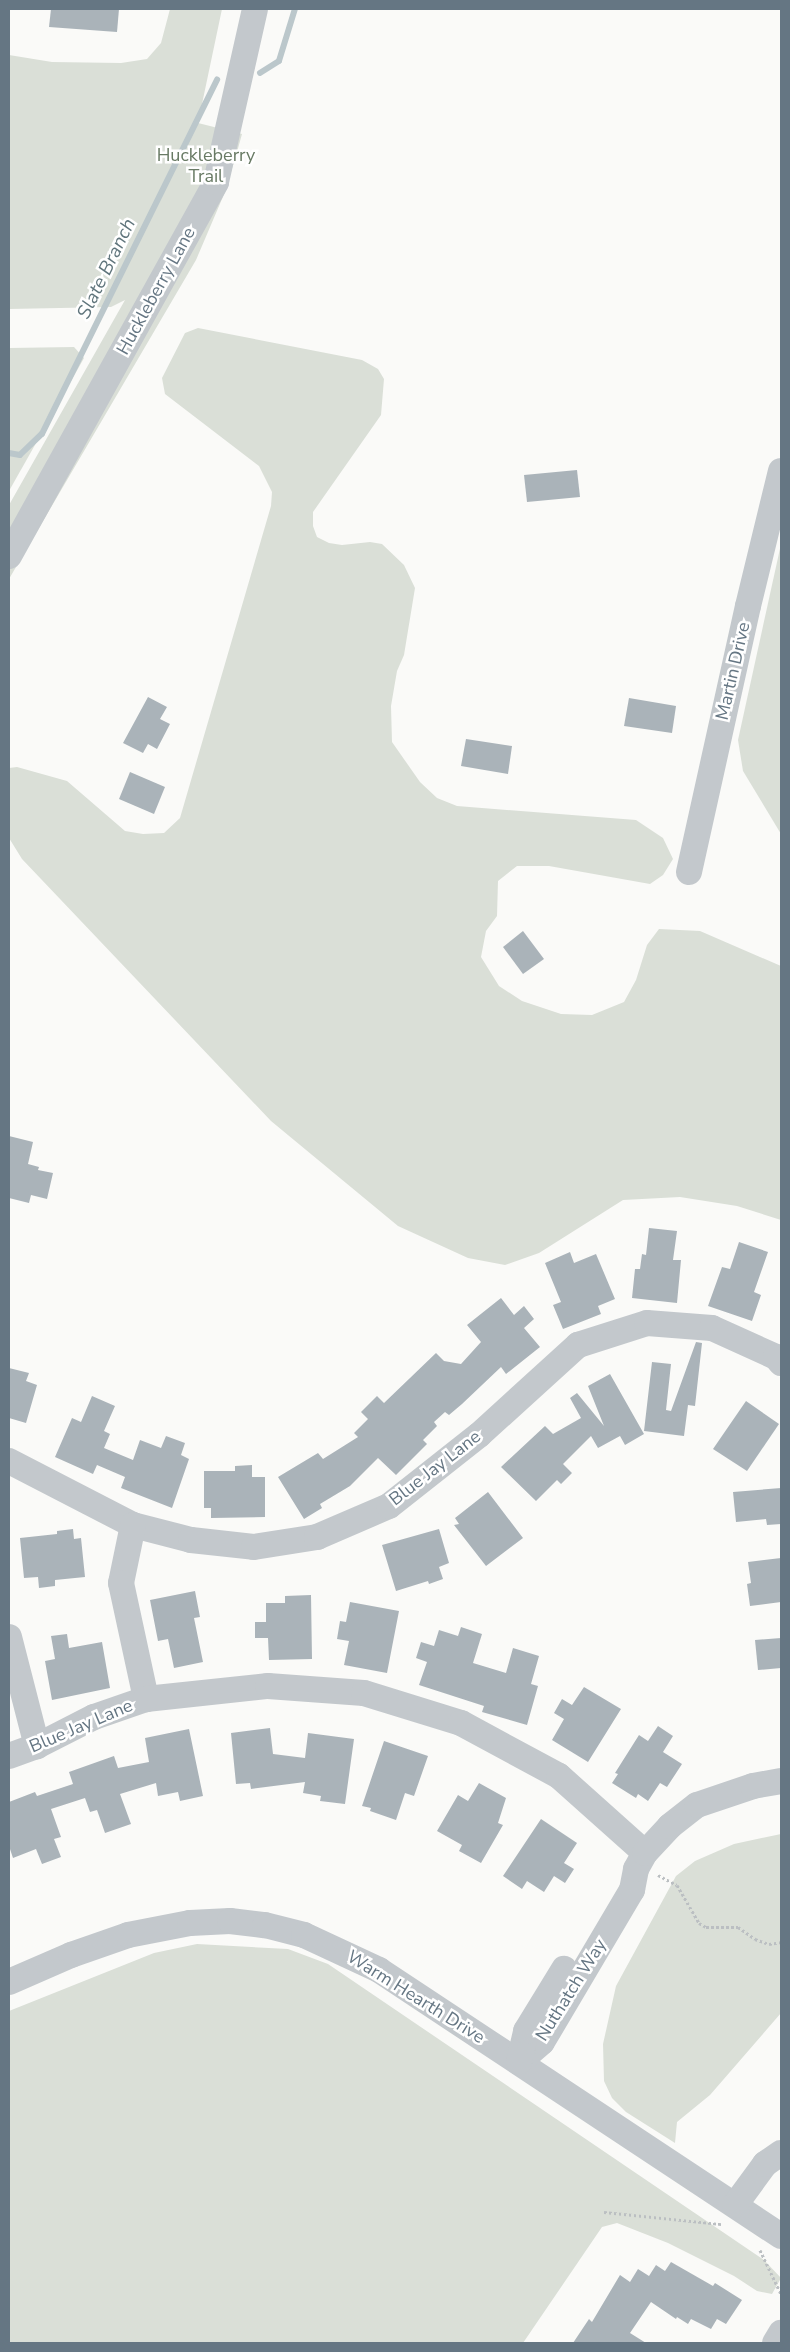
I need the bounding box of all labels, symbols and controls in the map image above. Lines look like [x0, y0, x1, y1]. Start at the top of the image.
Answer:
park label: Huckleberry Trail [157, 145, 255, 188]
water label: Slate Branch [73, 215, 141, 323]
street label: Huckleberry Lane [112, 223, 200, 359]
street label: Martin Drive [711, 620, 755, 722]
street label: Blue Jay Lane [385, 1426, 485, 1510]
street label: Blue Jay Lane [26, 1695, 136, 1757]
street label: Nuthatch Way [531, 1935, 611, 2045]
street label: Warm Hearth Drive [343, 1946, 489, 2048]

